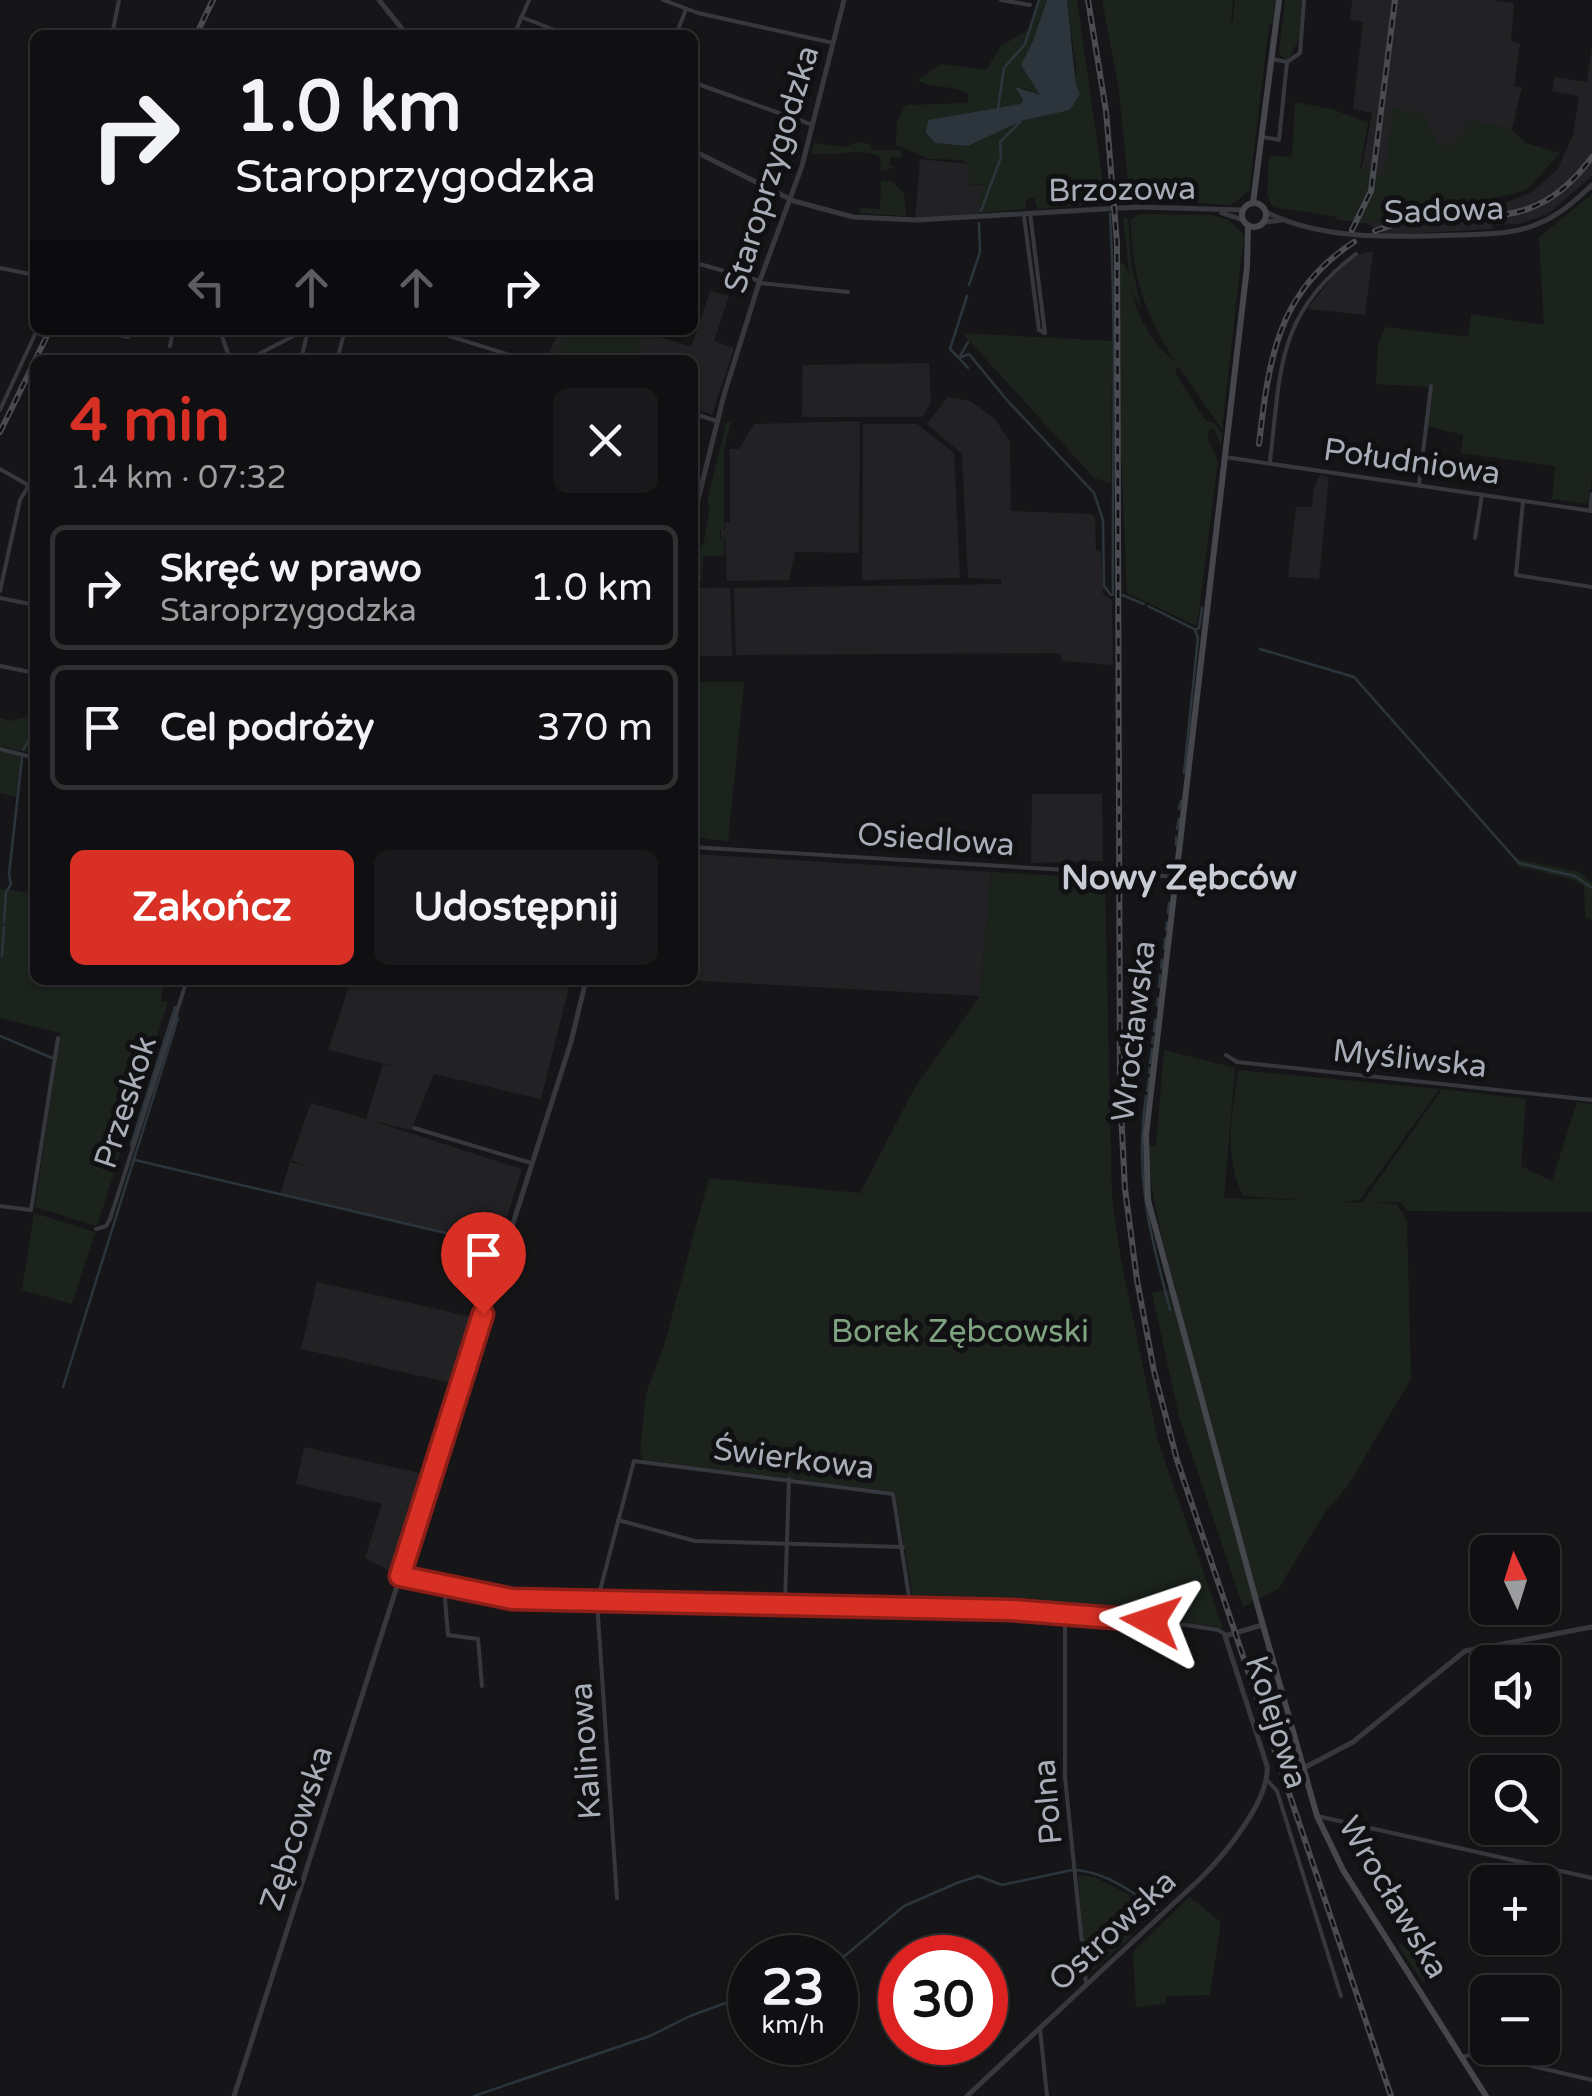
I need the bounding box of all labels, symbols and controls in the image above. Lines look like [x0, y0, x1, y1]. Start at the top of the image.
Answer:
street label: Staroprzygodzka [716, 41, 828, 298]
text: 1.0 km [235, 66, 462, 150]
icon: right [70, 70, 200, 200]
text: Staroprzygodzka [235, 151, 596, 205]
street label: Brzozowa [1048, 170, 1196, 210]
street label: Sadowa [1383, 190, 1505, 232]
icon: left [179, 260, 234, 315]
icon: ahead [284, 260, 339, 315]
icon: ahead [389, 260, 444, 315]
icon: right [494, 260, 549, 315]
text: 4 min [70, 385, 230, 457]
button: close [553, 388, 658, 493]
street label: Południowa [1321, 431, 1503, 493]
text: 1.4 km · 07:32 [70, 459, 287, 497]
text: Skręć w prawo [160, 546, 422, 592]
icon: right [75, 560, 130, 615]
text: 1.0 km [530, 565, 653, 611]
text: Staroprzygodzka [160, 592, 417, 630]
icon: arrive [75, 700, 130, 755]
text: Cel podróży [160, 705, 374, 751]
text: 370 m [537, 705, 653, 751]
street label: Osiedlowa [856, 816, 1016, 864]
button: Zakończ [70, 850, 354, 965]
button: Udostępnij [374, 850, 658, 965]
district label: Nowy Zębców [1061, 857, 1297, 899]
street label: Wrocławska [1104, 938, 1164, 1124]
street label: Przeskok [87, 1031, 165, 1173]
street label: Myśliwska [1331, 1032, 1489, 1086]
pin [441, 1212, 526, 1315]
icon: arrive [456, 1227, 511, 1282]
park label: Borek Zębcowski [831, 1313, 1089, 1351]
street label: Świerkowa [711, 1429, 877, 1488]
north arrow [1470, 1535, 1560, 1625]
map controls [1470, 1535, 1560, 2065]
position arrow [1099, 1569, 1203, 1673]
button: sound [1470, 1645, 1560, 1735]
street label: Kolejowa [1237, 1651, 1315, 1794]
street label: Kalinowa [562, 1681, 610, 1821]
street label: Zębcowska [253, 1741, 341, 1915]
button: search [1470, 1755, 1560, 1845]
street label: Polna [1025, 1757, 1071, 1846]
street label: Wrocławska [1330, 1810, 1456, 1985]
street label: Ostrowska [1041, 1862, 1184, 1999]
button: + [1470, 1865, 1560, 1955]
speed limit sign: 30 [878, 1935, 1008, 2065]
text: 23 [762, 1958, 824, 2018]
button: − [1470, 1975, 1560, 2065]
text: km/h [762, 2010, 824, 2040]

